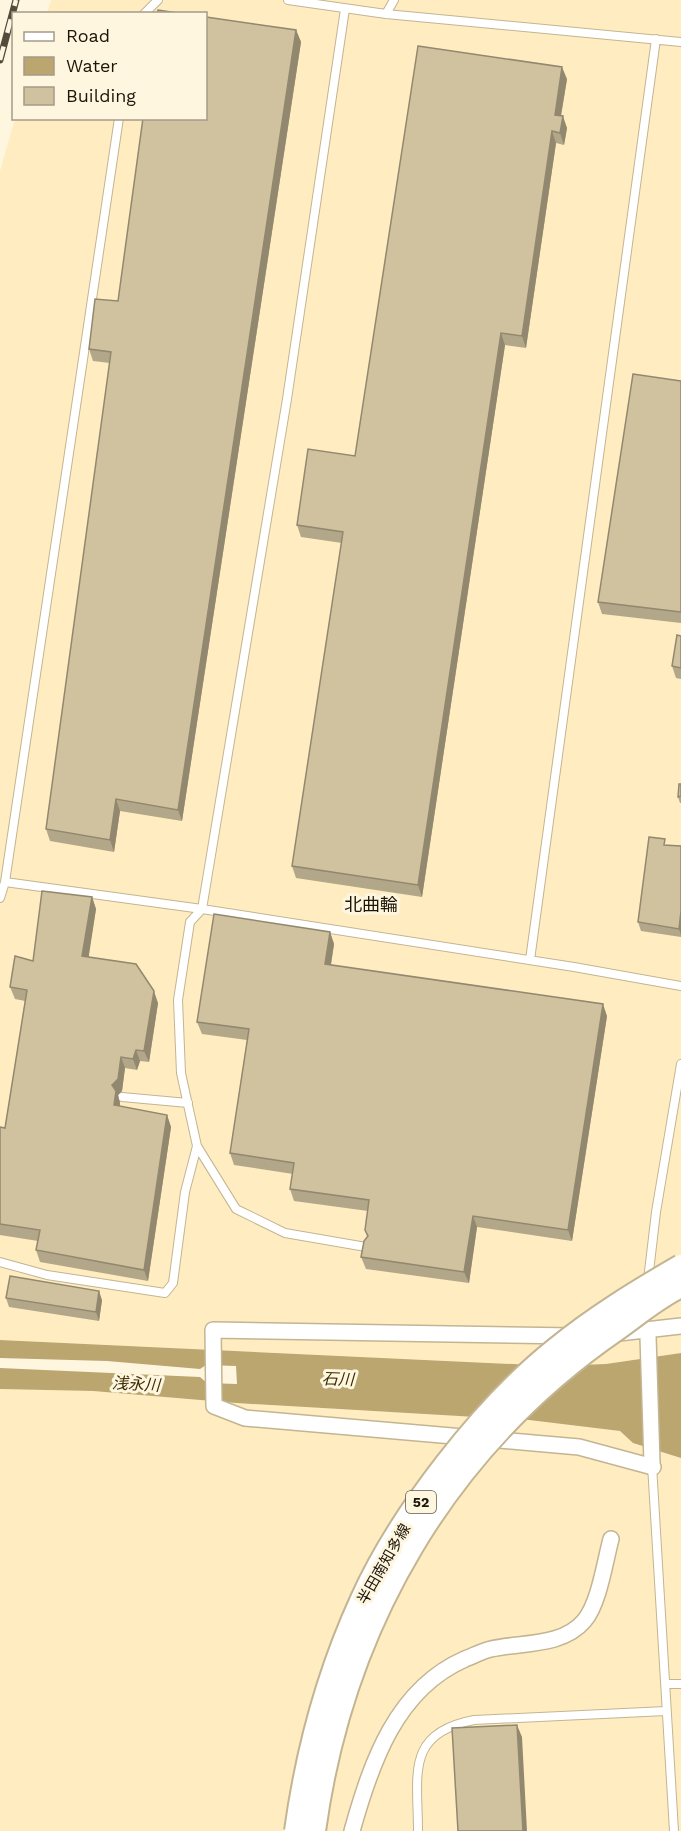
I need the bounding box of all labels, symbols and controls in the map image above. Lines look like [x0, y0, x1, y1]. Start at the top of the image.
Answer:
legend [12, 12, 207, 120]
text: Road [66, 25, 110, 46]
text: Water [66, 55, 118, 76]
text: Building [66, 85, 136, 106]
district label: 北曲輪 [344, 894, 398, 915]
water label: 石川 [322, 1369, 356, 1389]
water label: 浅永川 [112, 1373, 162, 1395]
road number: 52 [406, 1491, 436, 1513]
street label: 半田南知多線 [354, 1521, 414, 1607]

